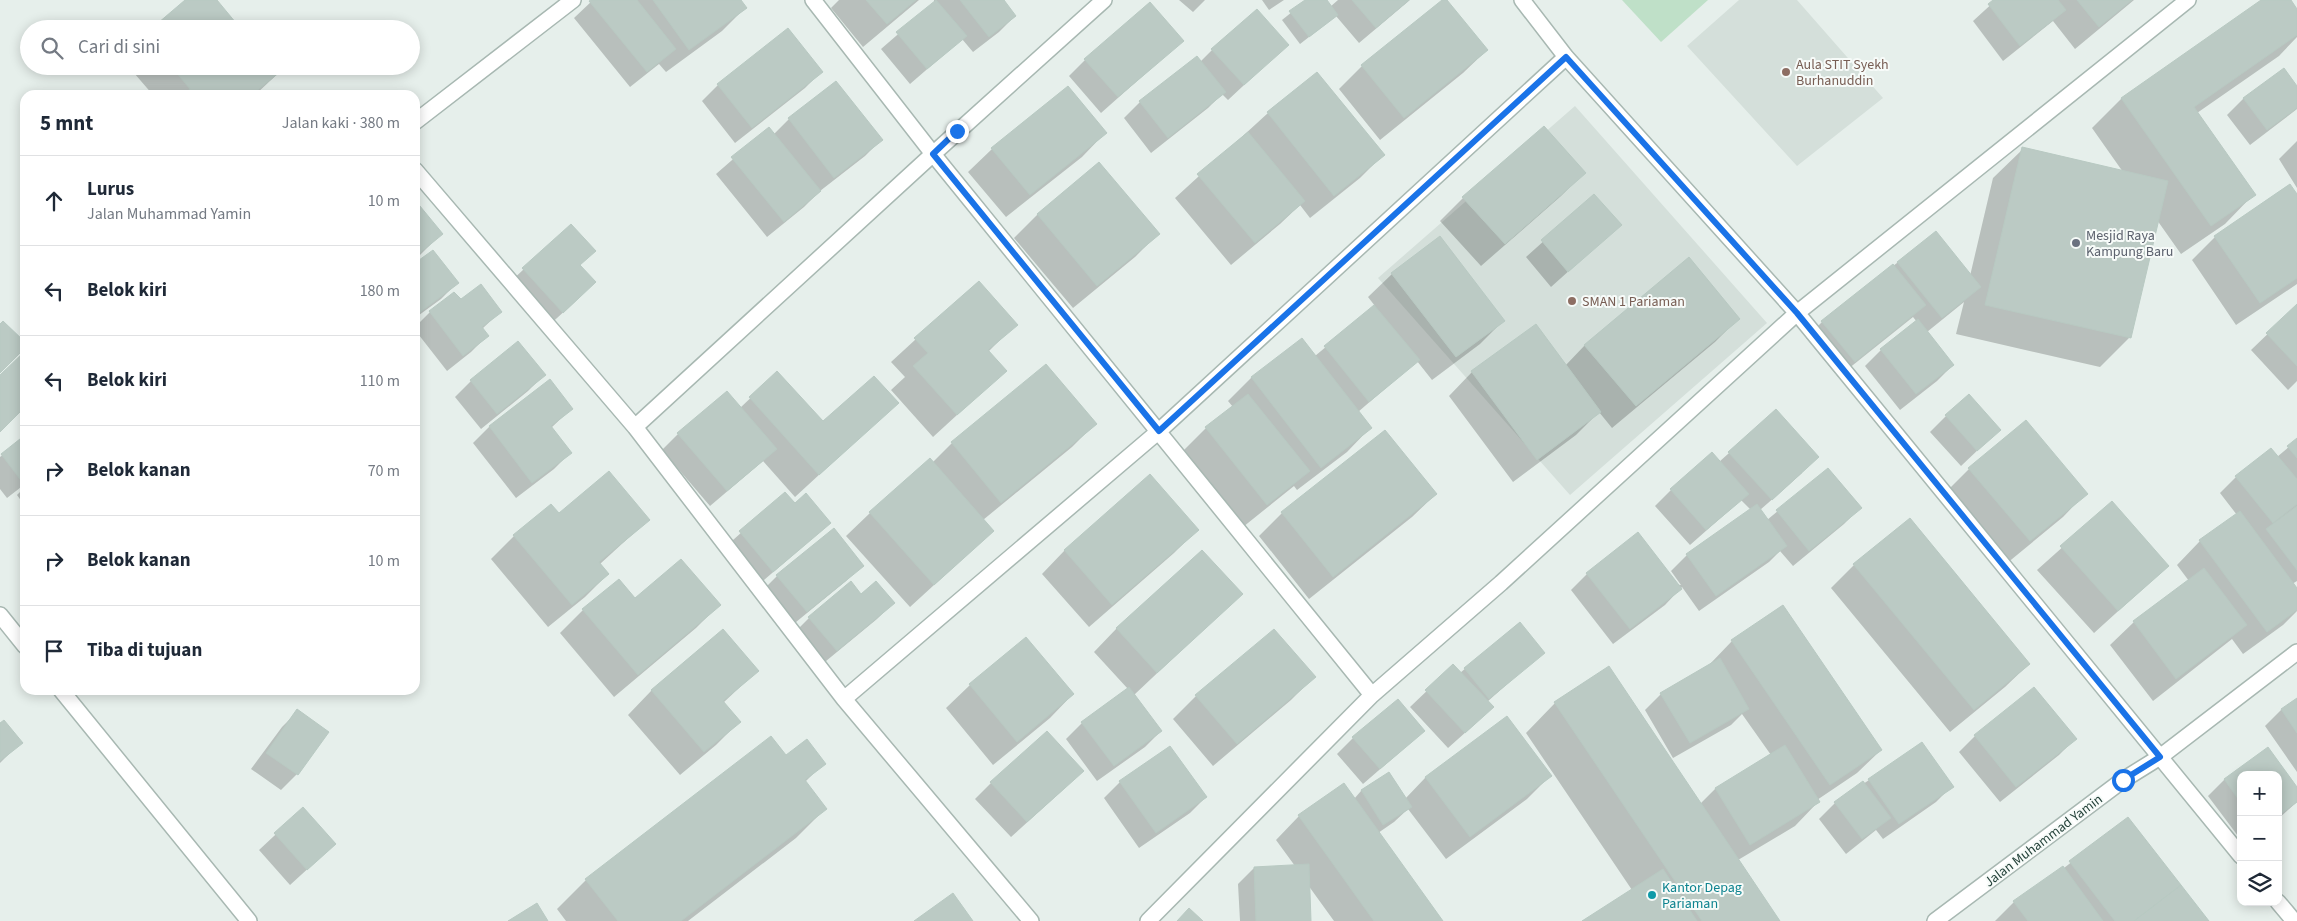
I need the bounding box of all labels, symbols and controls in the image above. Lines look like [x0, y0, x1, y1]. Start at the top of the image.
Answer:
search box [20, 20, 420, 75]
icon: search [38, 34, 66, 62]
text: Cari di sini [78, 34, 160, 61]
place label: Aula STIT Syekh Burhanuddin [1796, 55, 1889, 91]
marker: Aula STIT Syekh Burhanuddin [1780, 66, 1792, 78]
text: 5 mnt [40, 108, 93, 138]
text: Jalan kaki · 380 m [282, 112, 400, 134]
route end [946, 120, 969, 143]
text: Lurus [87, 176, 134, 203]
icon: ahead [40, 187, 68, 215]
text: 10 m [368, 190, 400, 212]
text: Jalan Muhammad Yamin [87, 203, 251, 225]
place label: Mesjid Raya Kampung Baru [2086, 226, 2173, 262]
marker: Mesjid Raya Kampung Baru [2070, 237, 2082, 249]
icon: left [40, 277, 68, 305]
text: Belok kiri [87, 277, 167, 304]
text: 180 m [360, 280, 400, 302]
place label: SMAN 1 Pariaman [1582, 292, 1685, 312]
marker: SMAN 1 Pariaman [1566, 295, 1578, 307]
icon: left [40, 367, 68, 395]
text: Belok kiri [87, 367, 167, 394]
text: 110 m [360, 370, 400, 392]
icon: right [40, 457, 68, 485]
text: Belok kanan [87, 457, 191, 484]
text: 70 m [368, 460, 400, 482]
icon: right [40, 547, 68, 575]
text: Belok kanan [87, 547, 191, 574]
text: 10 m [368, 550, 400, 572]
icon: arrive [40, 637, 68, 665]
text: Tiba di tujuan [87, 637, 202, 664]
route start [2112, 769, 2135, 792]
map controls [2237, 771, 2282, 906]
button: + [2237, 771, 2282, 816]
street label: Jalan Muhammad Yamin [1980, 790, 2107, 892]
button: − [2237, 816, 2282, 861]
button: layers [2237, 861, 2282, 906]
place label: Kantor Depag Pariaman [1662, 878, 1742, 914]
marker: Kantor Depag Pariaman [1646, 889, 1658, 901]

